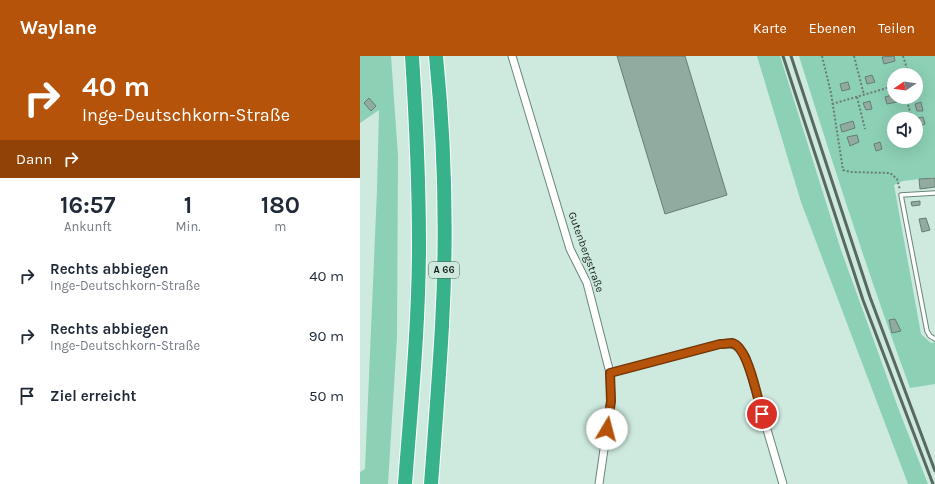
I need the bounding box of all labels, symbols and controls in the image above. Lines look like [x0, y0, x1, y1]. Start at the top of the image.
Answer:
text: Waylane [20, 17, 97, 39]
text: Karte [753, 20, 787, 37]
text: Ebenen [809, 20, 856, 37]
text: Teilen [878, 20, 915, 37]
north arrow [887, 68, 923, 104]
map controls [887, 68, 923, 148]
text: 40 m [82, 70, 150, 103]
icon: right [16, 72, 68, 124]
text: Inge-Deutschkorn-Straße [82, 104, 290, 126]
button: sound [887, 112, 923, 148]
icon: right [60, 148, 82, 170]
text: Dann [16, 150, 52, 168]
text: 16:57 [60, 191, 116, 219]
text: 1 [184, 191, 192, 219]
text: 180 [261, 191, 300, 219]
street label: Gutenbergstraße [565, 210, 607, 294]
text: Ankunft [64, 219, 112, 234]
text: Min. [176, 219, 201, 234]
text: m [274, 219, 286, 234]
text: Rechts abbiegen [50, 260, 169, 278]
road number: A 66 [429, 262, 459, 278]
icon: right [16, 265, 38, 287]
text: 40 m [309, 267, 344, 285]
text: Inge-Deutschkorn-Straße [50, 278, 200, 293]
text: Rechts abbiegen [50, 320, 169, 338]
icon: right [16, 325, 38, 347]
text: 90 m [309, 327, 344, 345]
text: Inge-Deutschkorn-Straße [50, 338, 200, 353]
icon: arrive [16, 385, 38, 407]
text: Ziel erreicht [50, 387, 136, 405]
text: 50 m [309, 387, 344, 405]
pin [745, 397, 779, 431]
icon: arrive [751, 403, 773, 425]
position arrow [586, 408, 628, 450]

